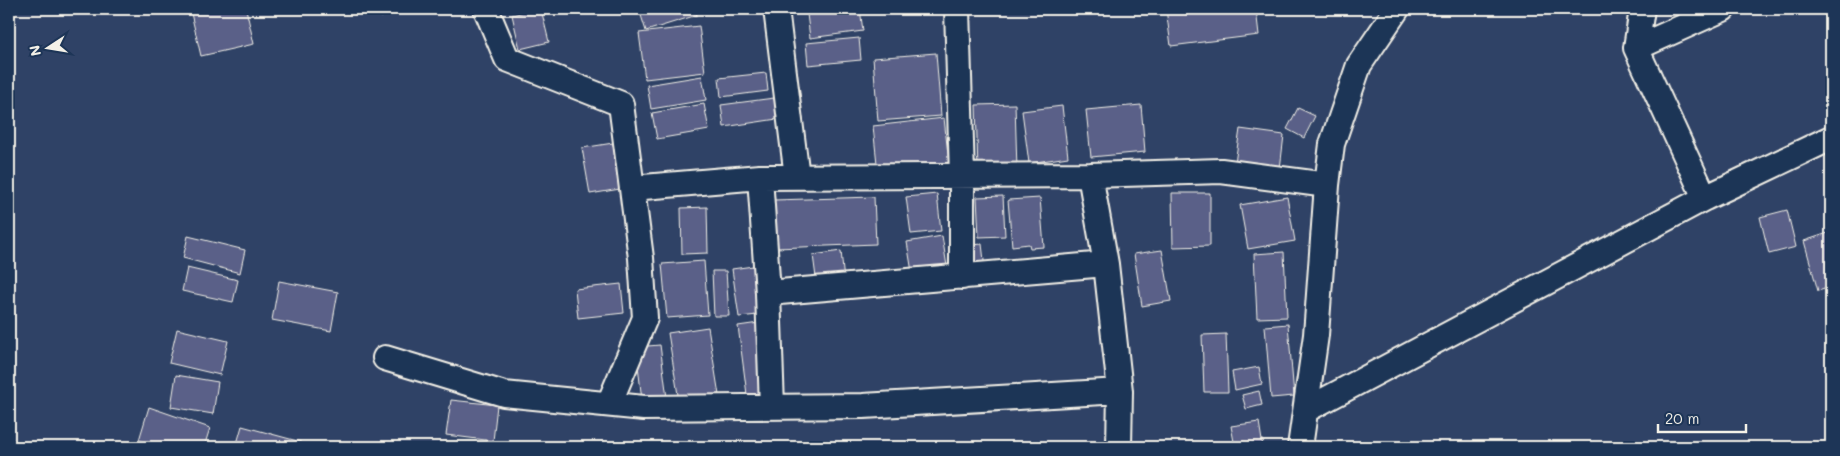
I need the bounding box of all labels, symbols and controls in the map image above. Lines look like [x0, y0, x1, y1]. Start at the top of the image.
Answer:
north arrow [22, 22, 72, 72]
text: N [24, 44, 45, 58]
scale bar [1658, 401, 1745, 433]
text: 20 m [1665, 408, 1699, 428]

